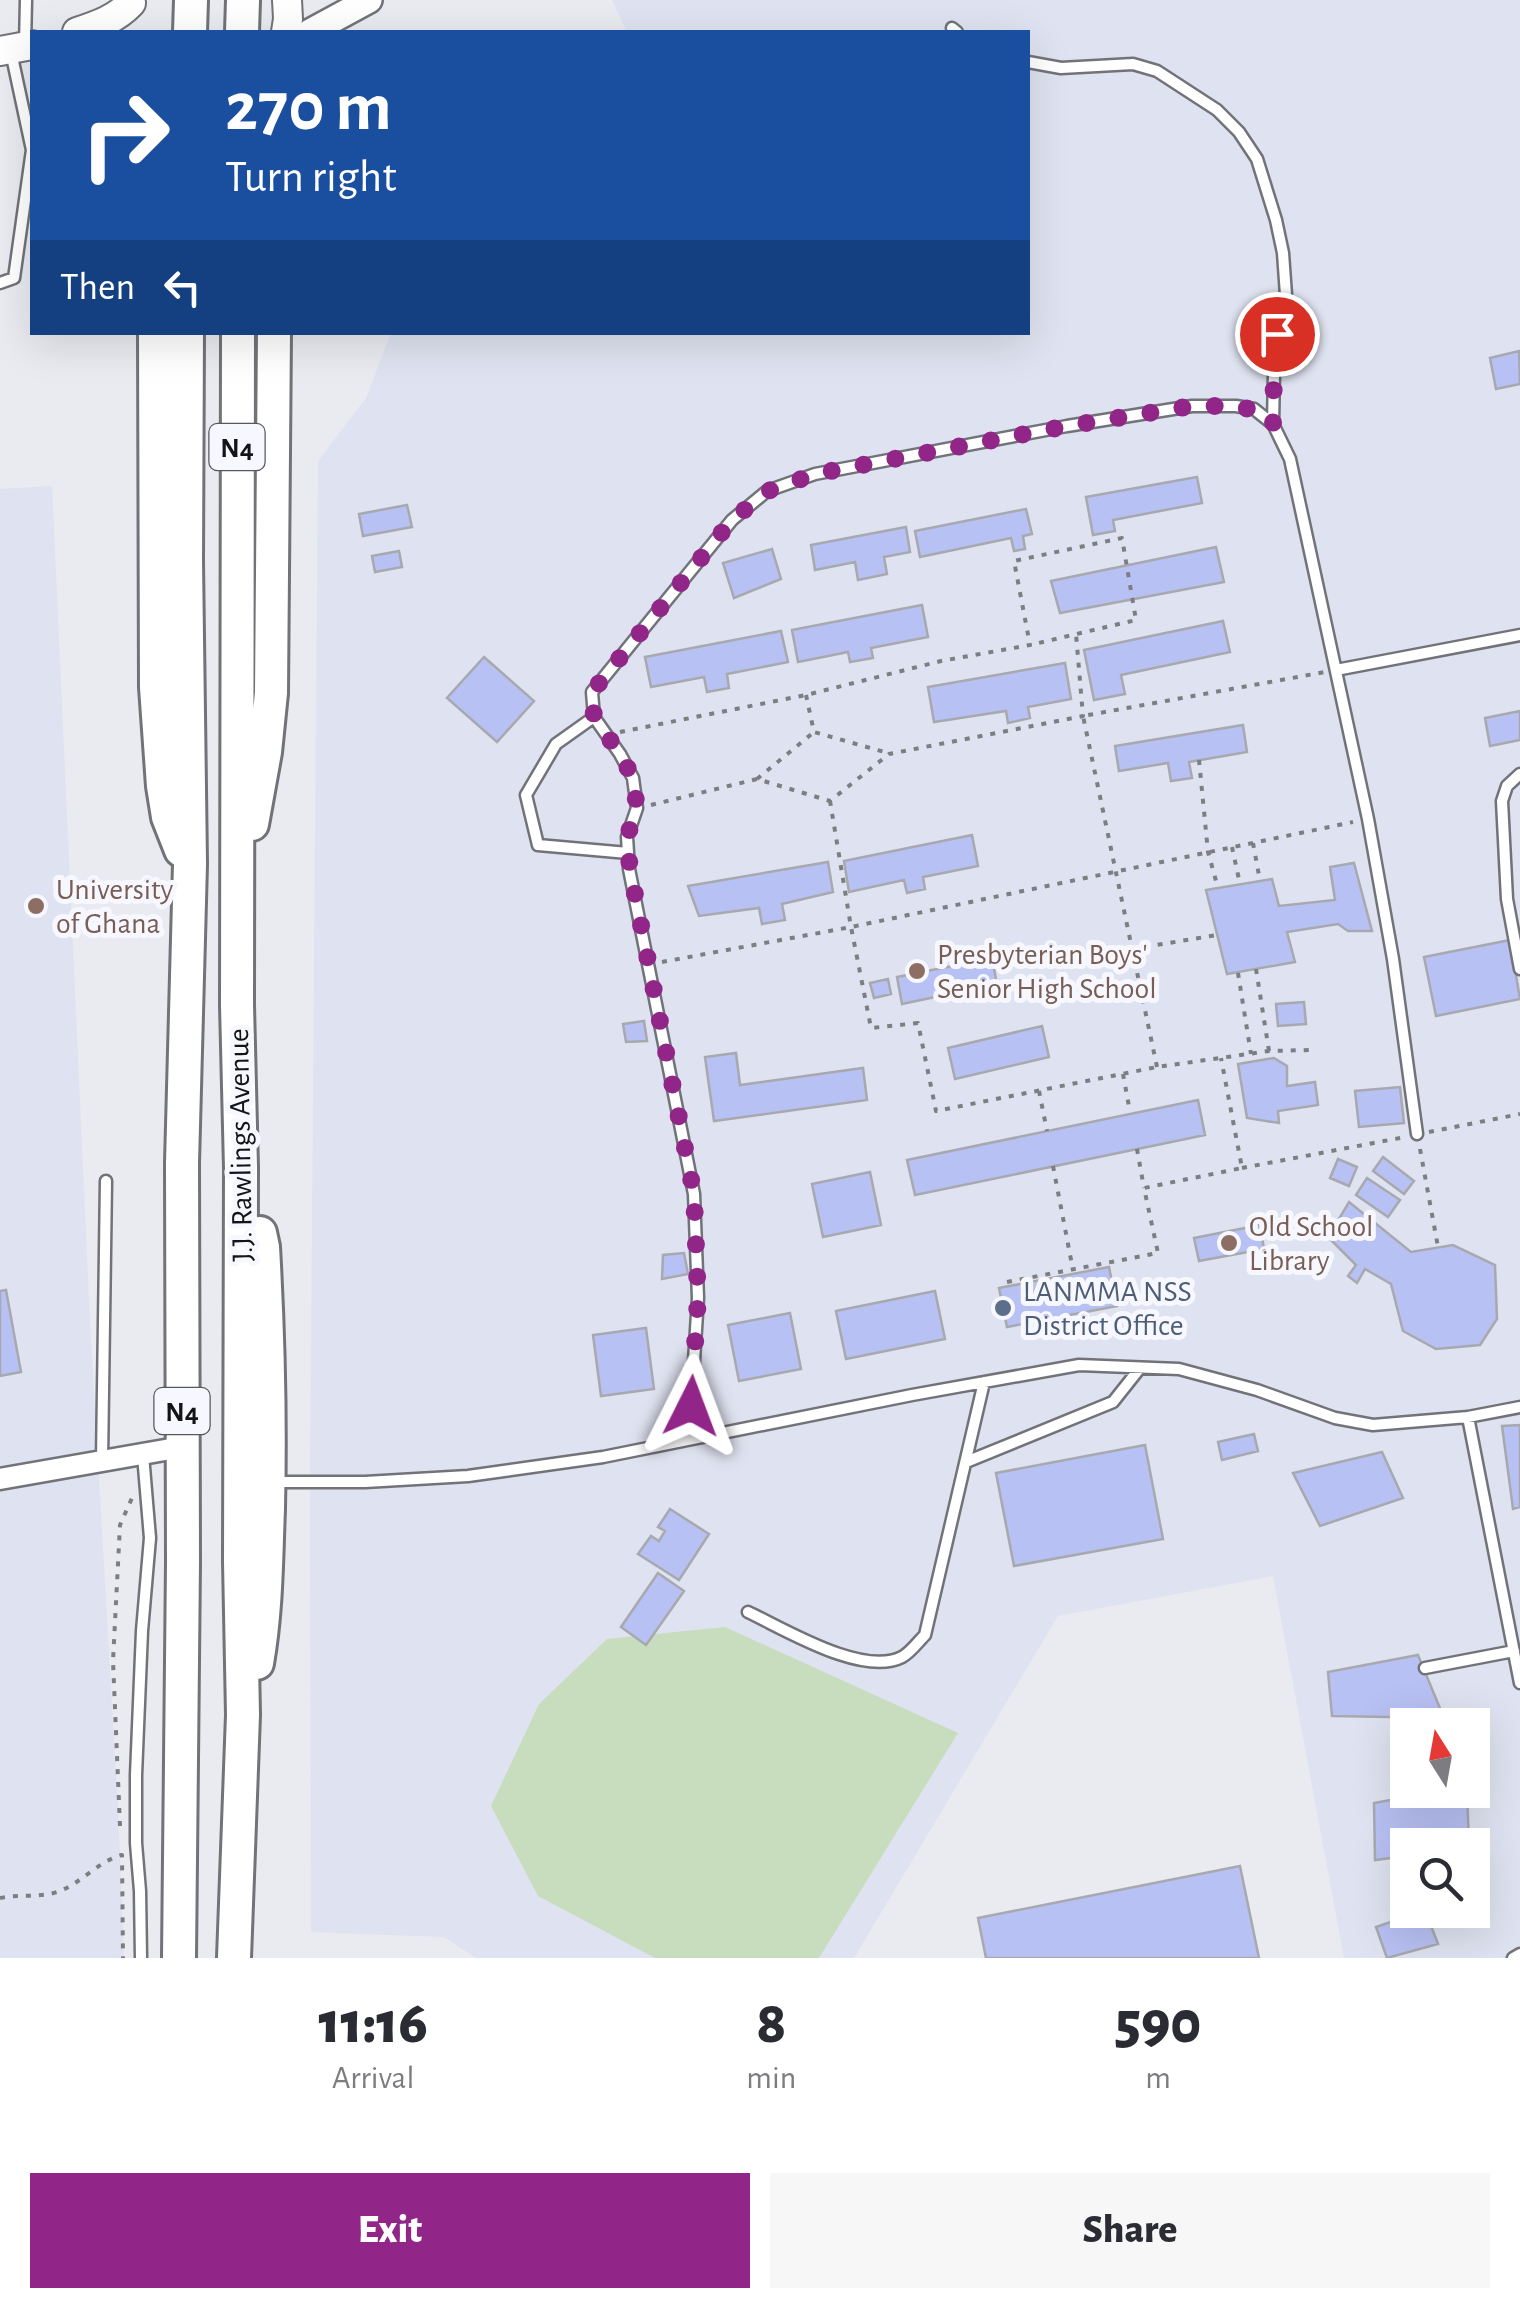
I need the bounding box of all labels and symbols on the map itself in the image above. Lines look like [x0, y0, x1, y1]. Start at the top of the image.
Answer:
pin [1235, 292, 1320, 377]
road number: N4 [210, 424, 264, 470]
place label: University of Ghana [56, 875, 174, 939]
marker: University of Ghana [25, 895, 47, 917]
place label: Presbyterian Boys' Senior High School [937, 940, 1157, 1004]
marker: Presbyterian Boys' Senior High School [906, 960, 928, 982]
street label: J.J. Rawlings Avenue [224, 1028, 258, 1262]
place label: Old School Library [1249, 1212, 1374, 1276]
marker: Old School Library [1218, 1232, 1240, 1254]
place label: LANMMA NSS District Office [1023, 1277, 1192, 1341]
marker: LANMMA NSS District Office [992, 1297, 1014, 1319]
position arrow [639, 1354, 743, 1458]
road number: N4 [154, 1388, 210, 1434]
north arrow [1390, 1708, 1490, 1808]

